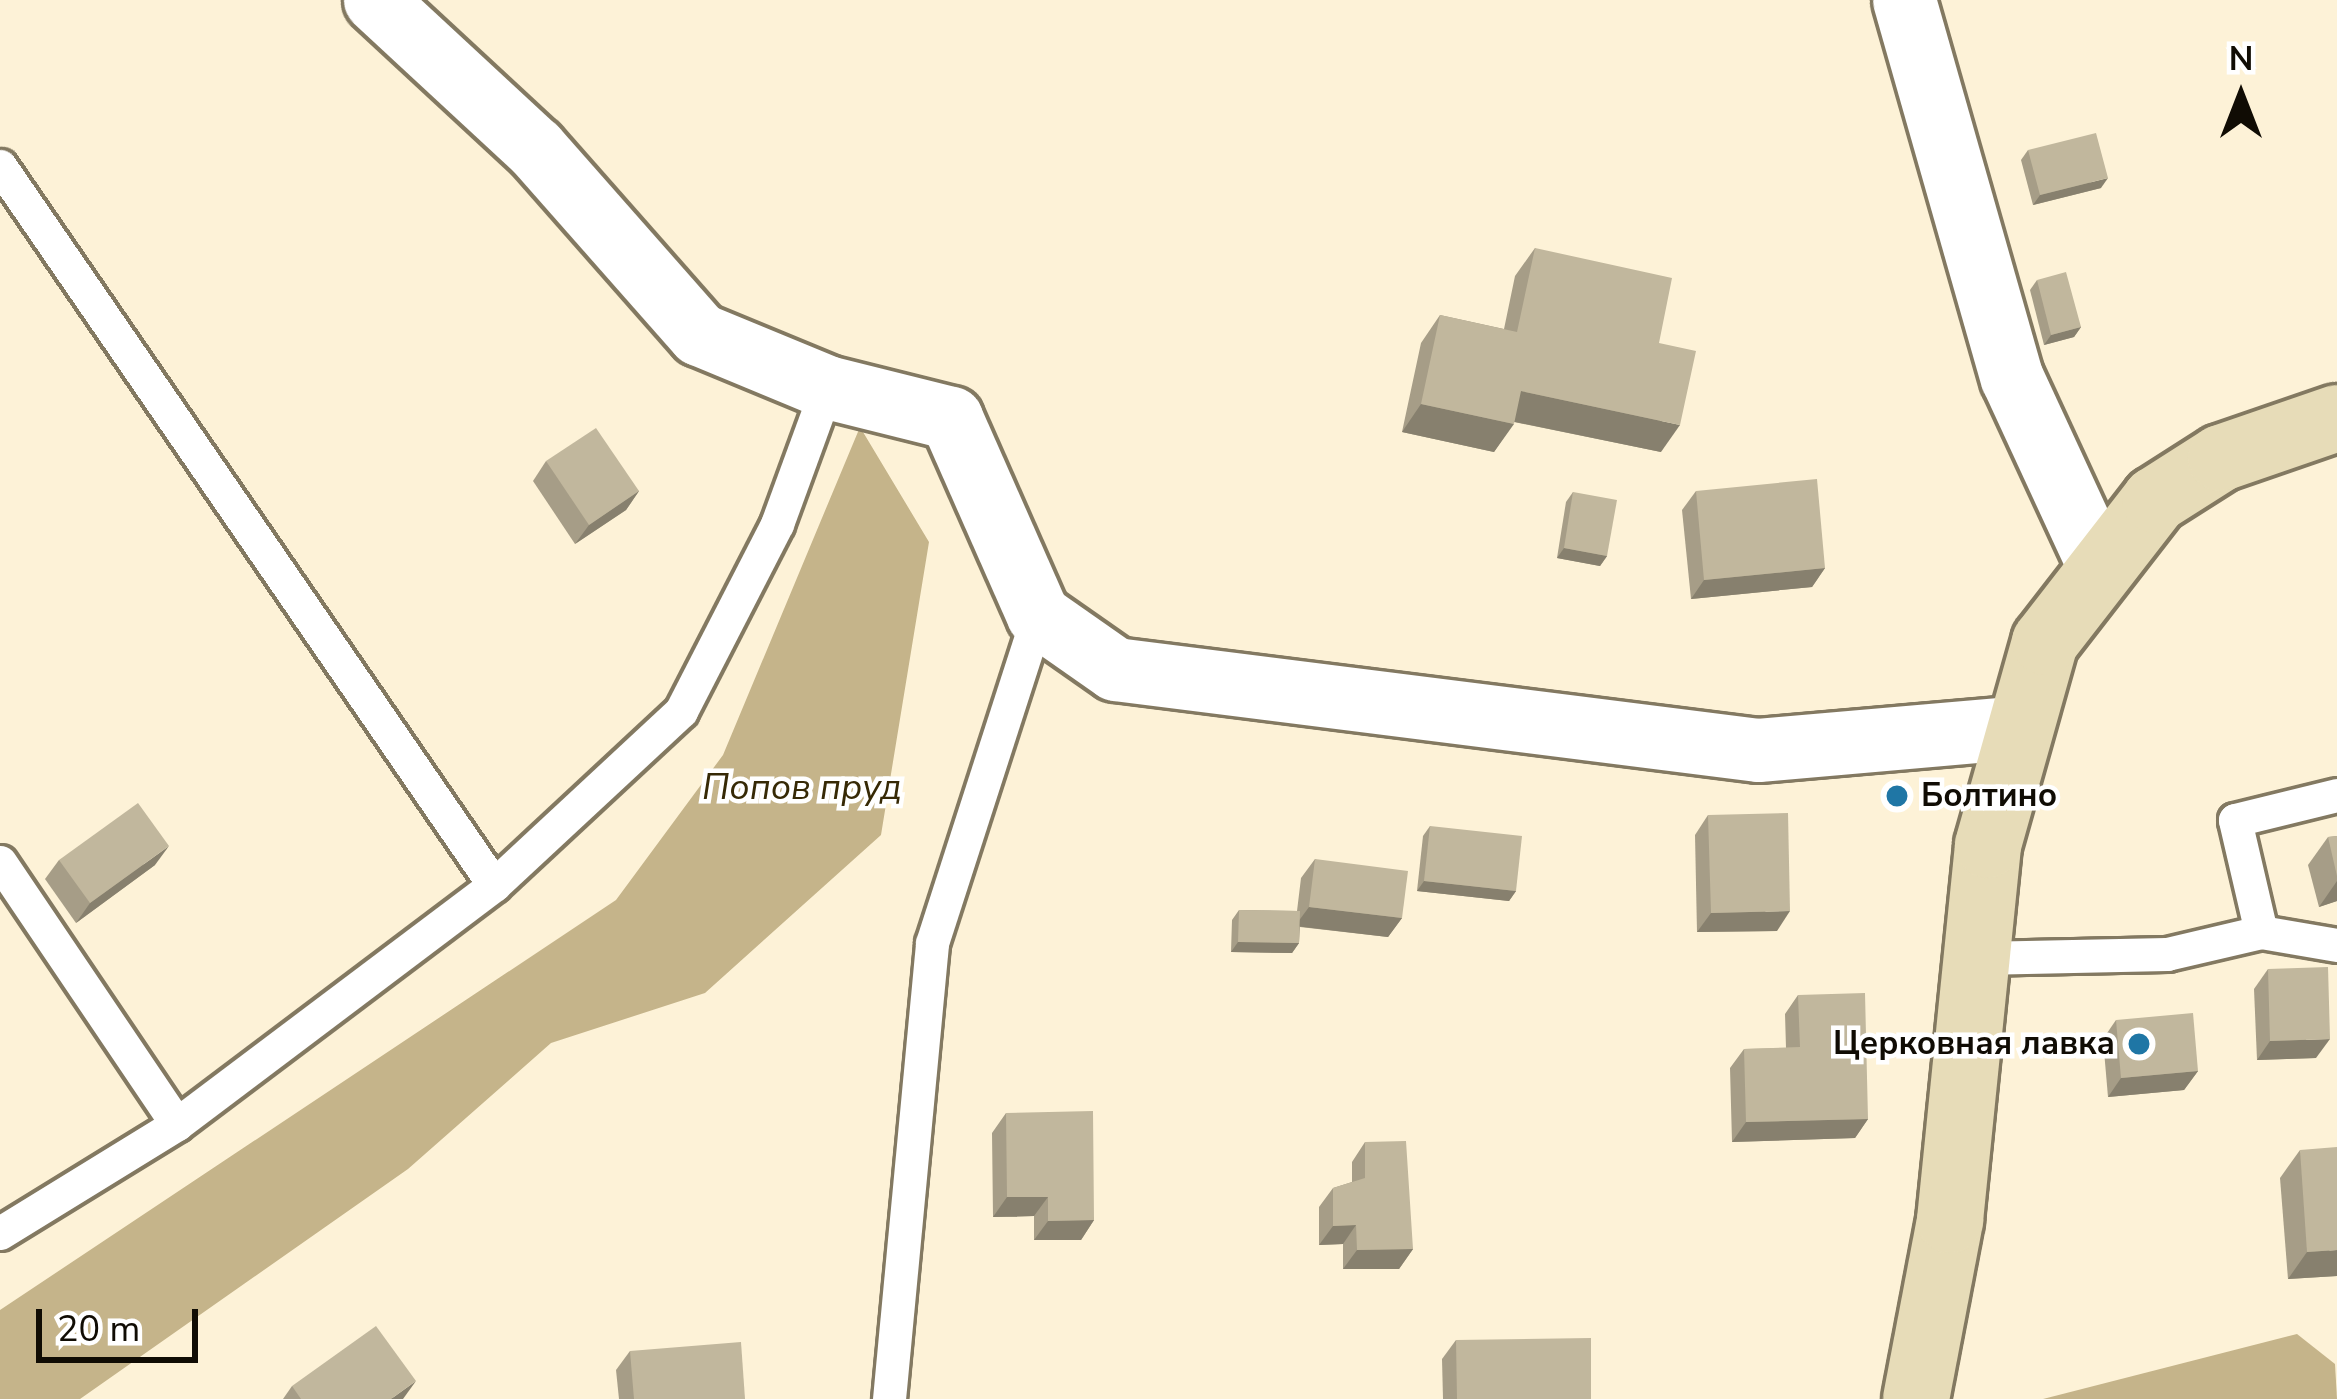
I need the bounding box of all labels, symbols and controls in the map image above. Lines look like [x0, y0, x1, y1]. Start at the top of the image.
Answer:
north arrow [2181, 36, 2301, 156]
text: N [2229, 37, 2253, 82]
water label: Попов пруд [702, 766, 902, 810]
place label: Болтино [1921, 776, 2057, 816]
marker: Болтино [1884, 783, 1910, 809]
place label: Церковная лавка [1833, 1024, 2115, 1064]
marker: Церковная лавка [2126, 1031, 2152, 1057]
scale bar [42, 1285, 204, 1359]
text: 20 m [57, 1305, 140, 1354]

